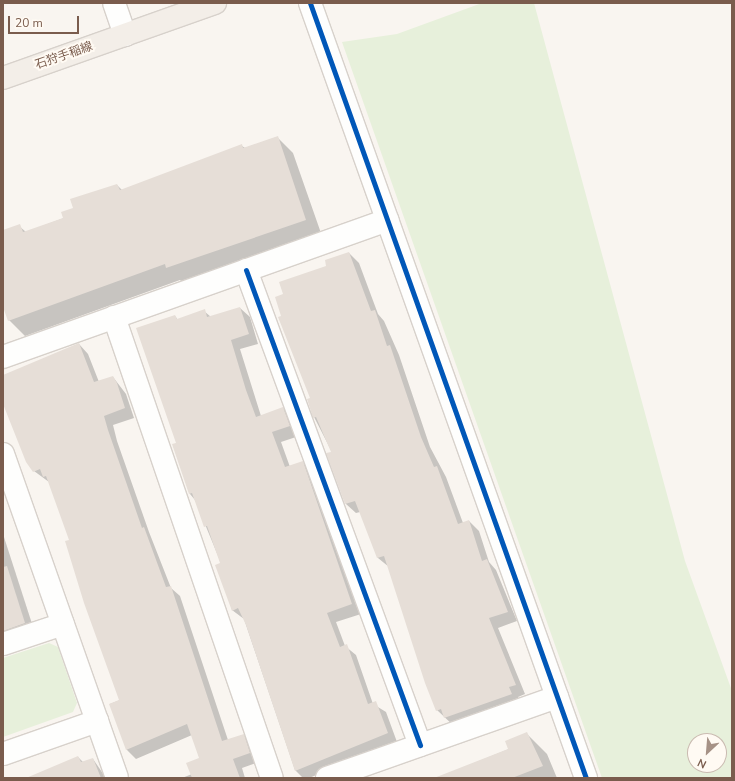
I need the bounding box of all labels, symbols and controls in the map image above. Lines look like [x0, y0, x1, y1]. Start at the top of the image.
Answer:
scale bar [10, 8, 81, 34]
text: 20 m [15, 15, 43, 31]
street label: 石狩手稲線 [33, 39, 95, 73]
north arrow [687, 733, 727, 773]
text: N [695, 755, 709, 772]

